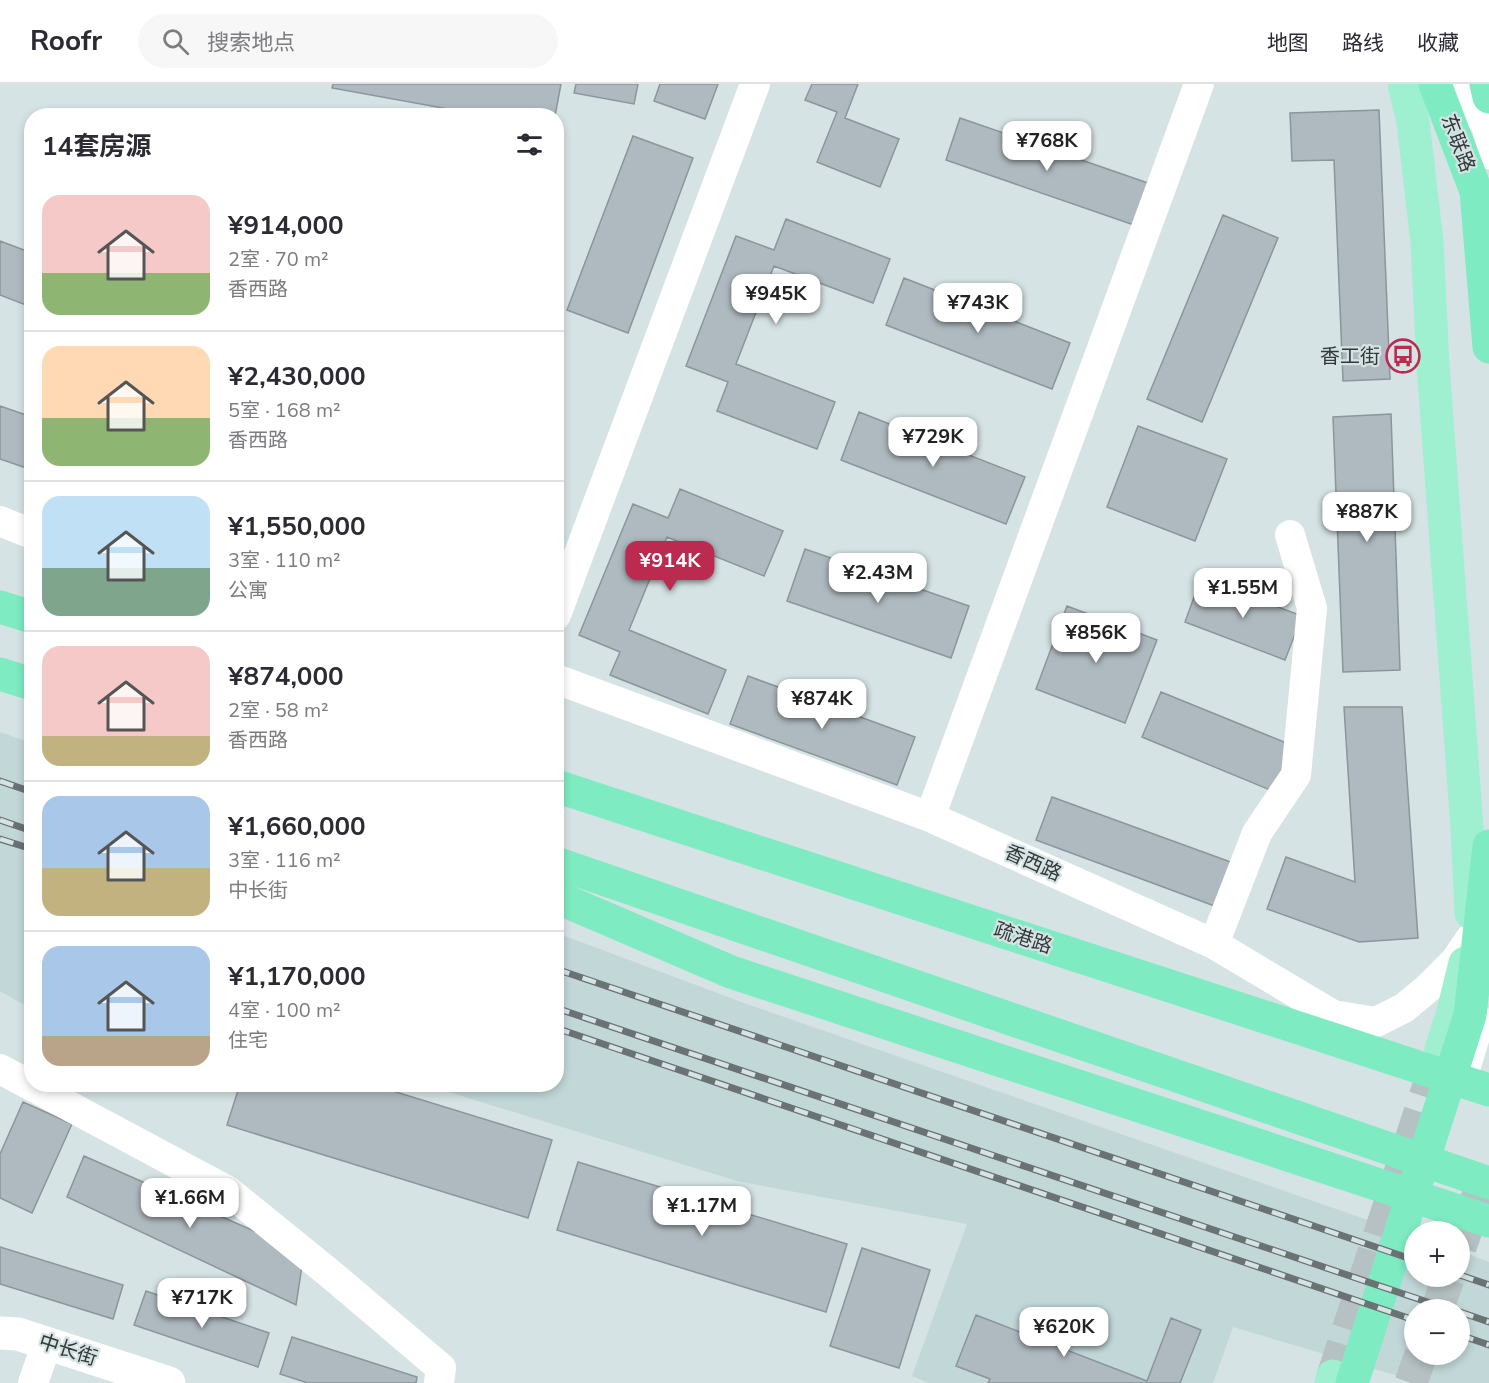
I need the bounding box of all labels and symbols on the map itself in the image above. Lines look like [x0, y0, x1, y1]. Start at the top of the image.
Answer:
street label: 东联路 [1435, 110, 1481, 176]
pin: ¥768K [1005, 121, 1089, 172]
pin: ¥945K [734, 274, 818, 325]
pin: ¥743K [936, 283, 1020, 334]
bus stop icon: 香工街 [1385, 338, 1421, 374]
place label: 香工街 [1320, 343, 1380, 370]
pin: ¥729K [891, 417, 975, 468]
pin: ¥887K [1325, 492, 1409, 543]
pin: ¥914K [628, 541, 712, 592]
pin: ¥2.43M [829, 553, 927, 604]
pin: ¥1.55M [1194, 568, 1292, 619]
pin: ¥856K [1054, 613, 1138, 664]
pin: ¥874K [780, 679, 864, 730]
street label: 香西路 [1000, 838, 1066, 888]
street label: 疏港路 [990, 916, 1056, 960]
pin: ¥1.66M [141, 1178, 239, 1229]
pin: ¥1.17M [653, 1186, 751, 1237]
pin: ¥717K [160, 1278, 244, 1329]
pin: ¥620K [1022, 1307, 1106, 1358]
street label: 中长街 [35, 1328, 101, 1372]

